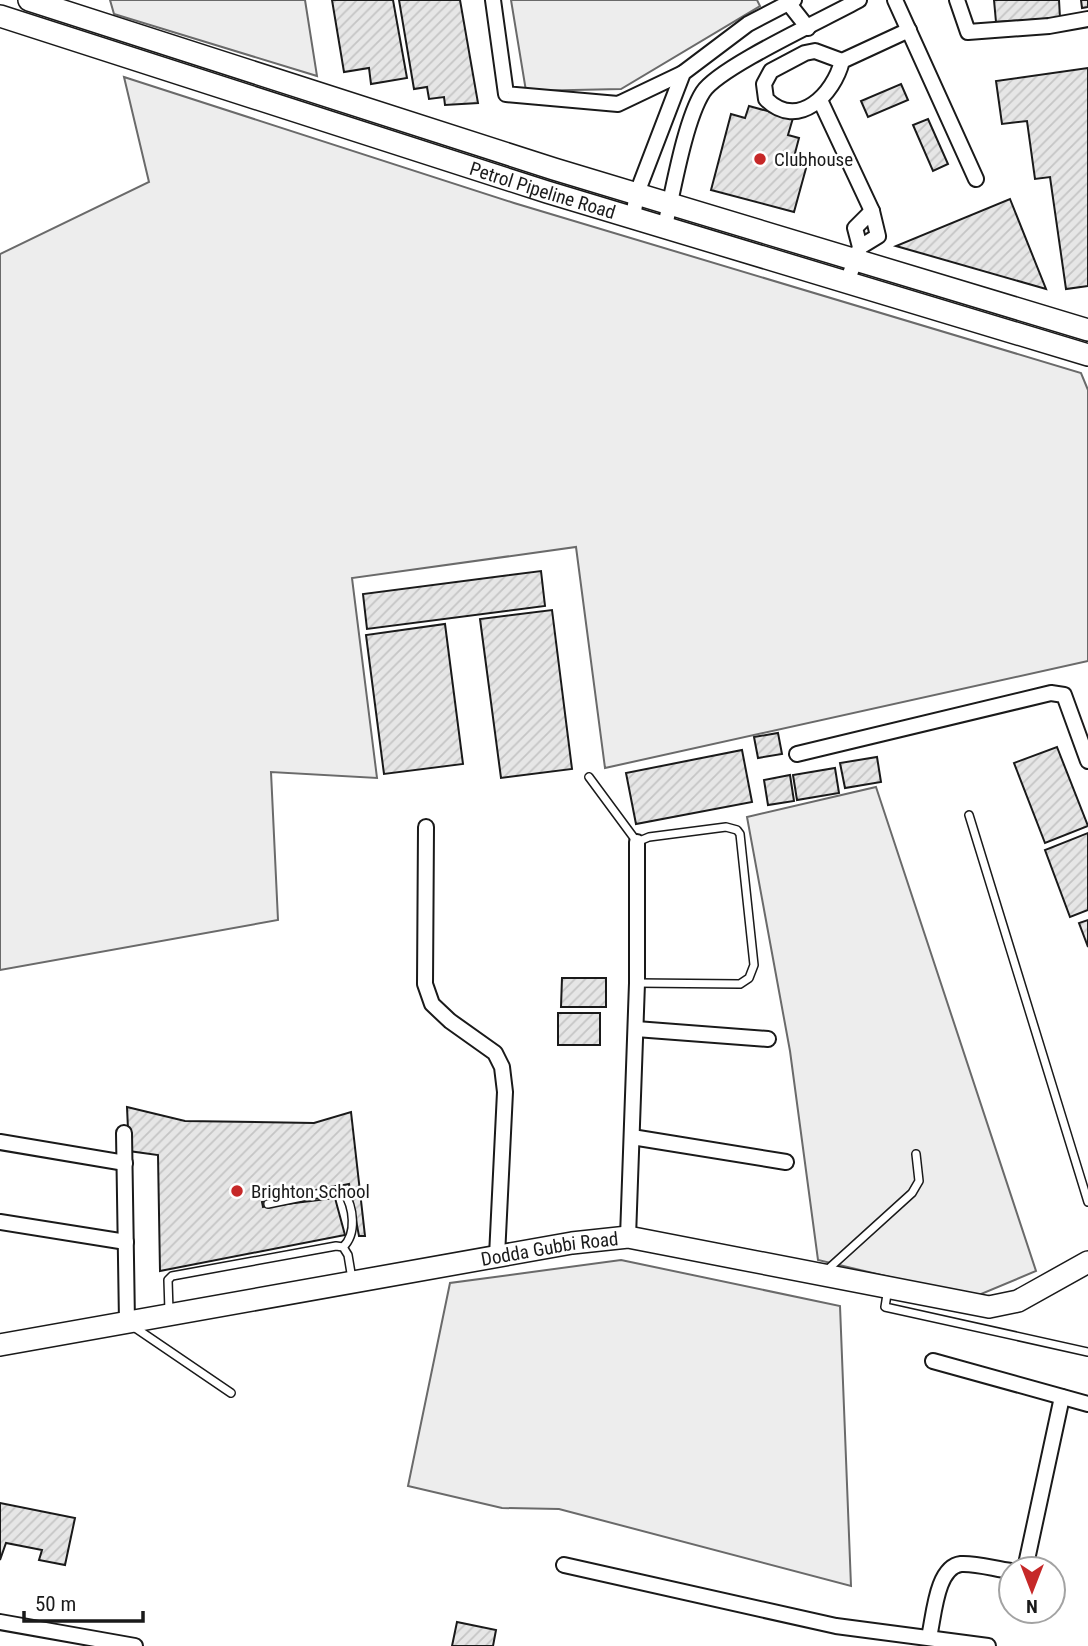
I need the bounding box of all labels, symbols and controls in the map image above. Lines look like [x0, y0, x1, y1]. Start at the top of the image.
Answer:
place label: Clubhouse [774, 148, 853, 171]
marker: Clubhouse [752, 151, 768, 167]
street label: Petrol Pipeline Road [467, 156, 618, 224]
place label: Brighton School [251, 1180, 370, 1203]
marker: Brighton School [229, 1183, 245, 1199]
street label: Dodda Gubbi Road [479, 1227, 619, 1271]
north arrow [997, 1555, 1067, 1625]
scale bar [24, 1580, 144, 1624]
text: 50 m [35, 1592, 76, 1616]
text: N [1026, 1595, 1038, 1618]

